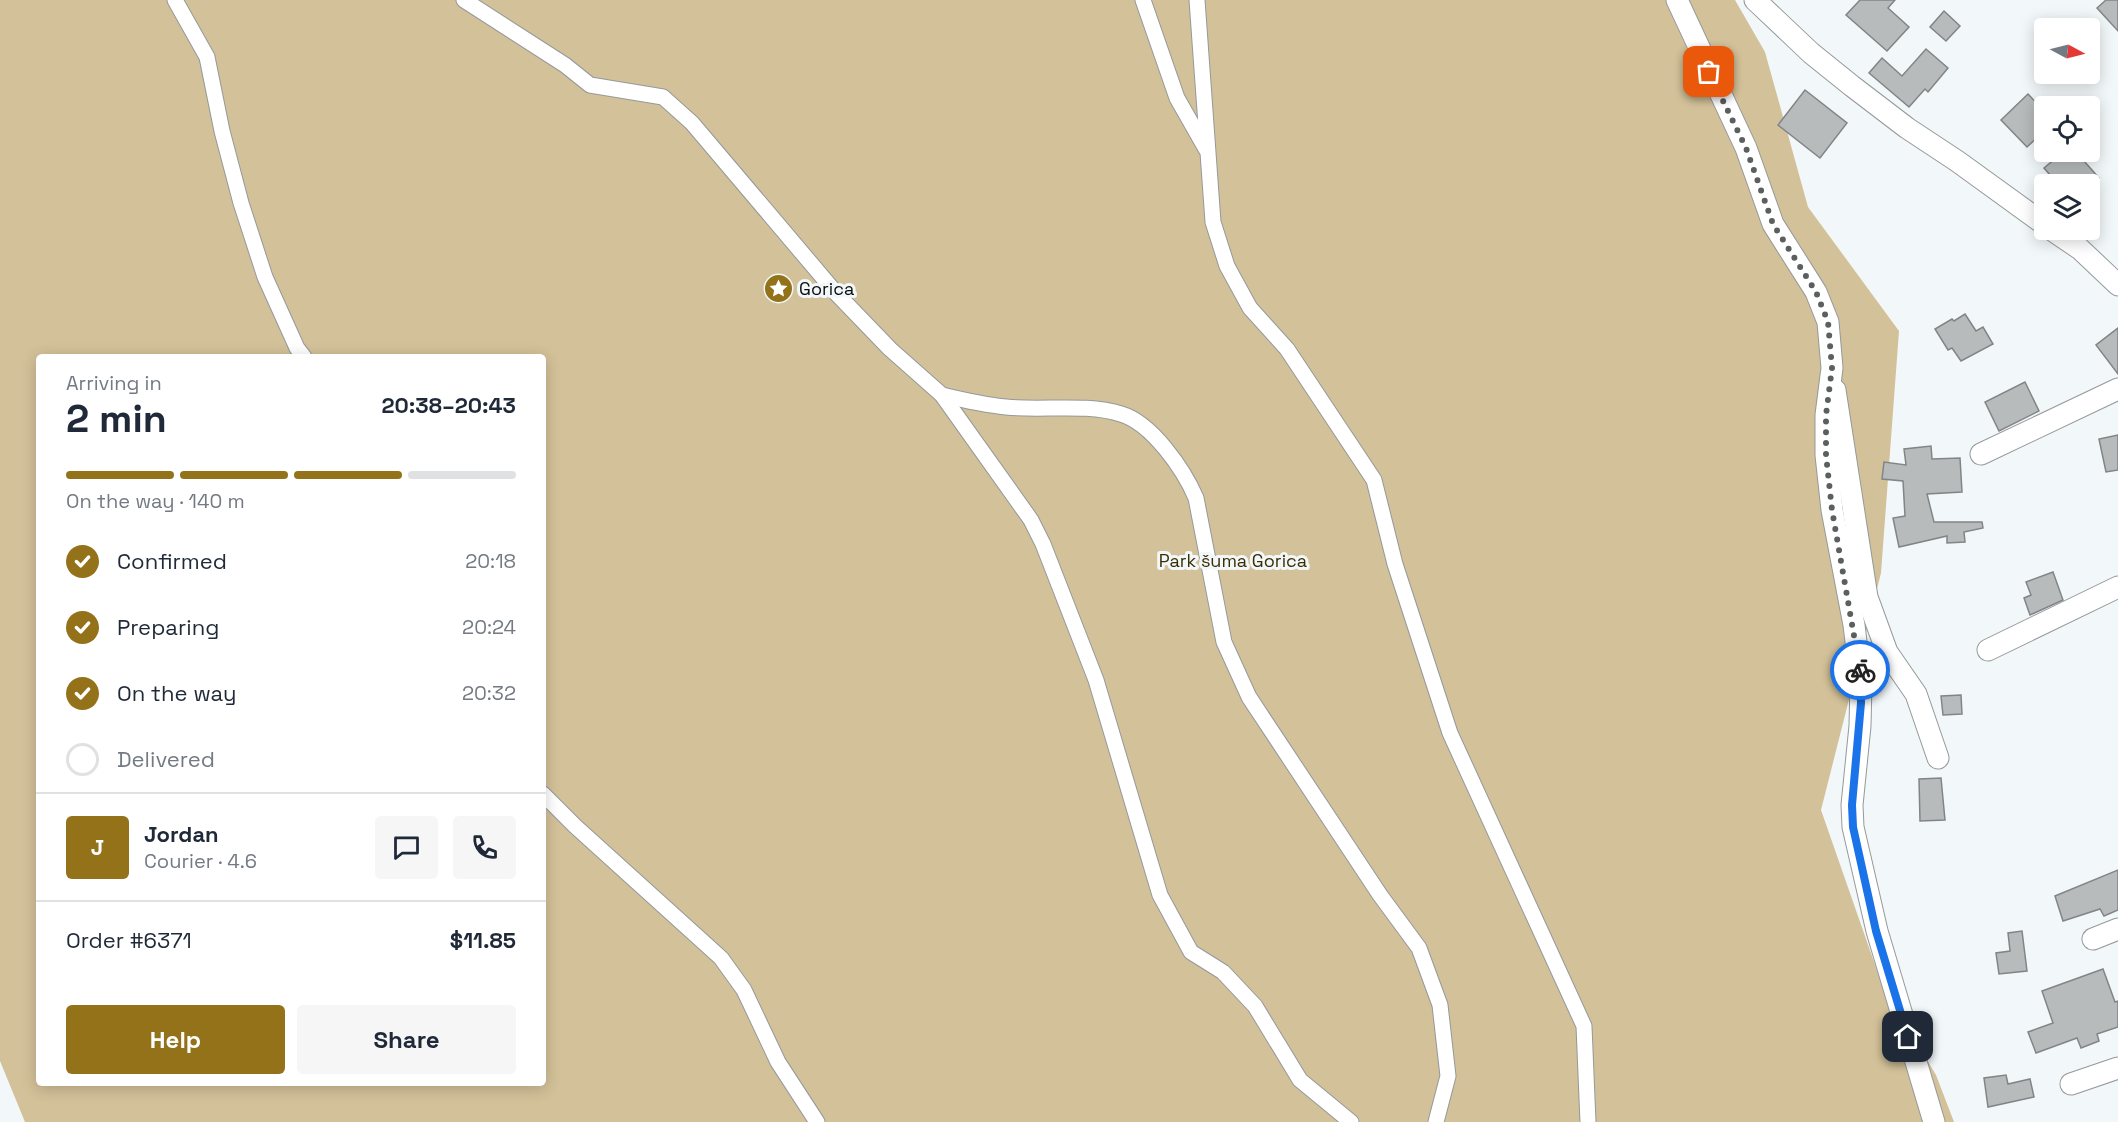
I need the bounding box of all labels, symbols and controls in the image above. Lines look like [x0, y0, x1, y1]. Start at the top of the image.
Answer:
north arrow [2034, 18, 2100, 84]
map controls [2034, 18, 2100, 240]
pin [1683, 46, 1734, 97]
icon: bag [1692, 55, 1725, 88]
button: locate [2034, 96, 2100, 162]
button: layers [2034, 174, 2100, 240]
place icon: Gorica [762, 272, 794, 304]
place label: Gorica [799, 277, 854, 300]
text: Arriving in [66, 370, 162, 396]
text: 20:38–20:43 [381, 391, 516, 419]
text: 2 min [66, 394, 167, 443]
text: On the way · 140 m [66, 488, 245, 514]
icon: check [66, 545, 99, 578]
text: Confirmed [117, 547, 227, 575]
text: 20:18 [465, 548, 516, 574]
park label: Park šuma Gorica [1159, 549, 1307, 572]
icon: check [66, 611, 99, 644]
text: Preparing [117, 613, 219, 641]
text: 20:24 [462, 614, 516, 640]
courier [1830, 640, 1890, 700]
icon: bike [1844, 654, 1877, 687]
icon: check [66, 677, 99, 710]
text: On the way [117, 679, 236, 707]
text: 20:32 [462, 680, 516, 706]
text: Delivered [117, 745, 215, 773]
button: chat [375, 816, 438, 879]
button: phone [453, 816, 516, 879]
text: Jordan [144, 820, 219, 848]
text: J [91, 833, 104, 861]
text: Courier · 4.6 [144, 848, 257, 874]
text: Order #6371 [66, 926, 192, 954]
text: $11.85 [450, 926, 516, 954]
button: Help [66, 1005, 285, 1074]
button: Share [297, 1005, 516, 1074]
pin [1882, 1011, 1933, 1062]
icon: home [1891, 1020, 1924, 1053]

